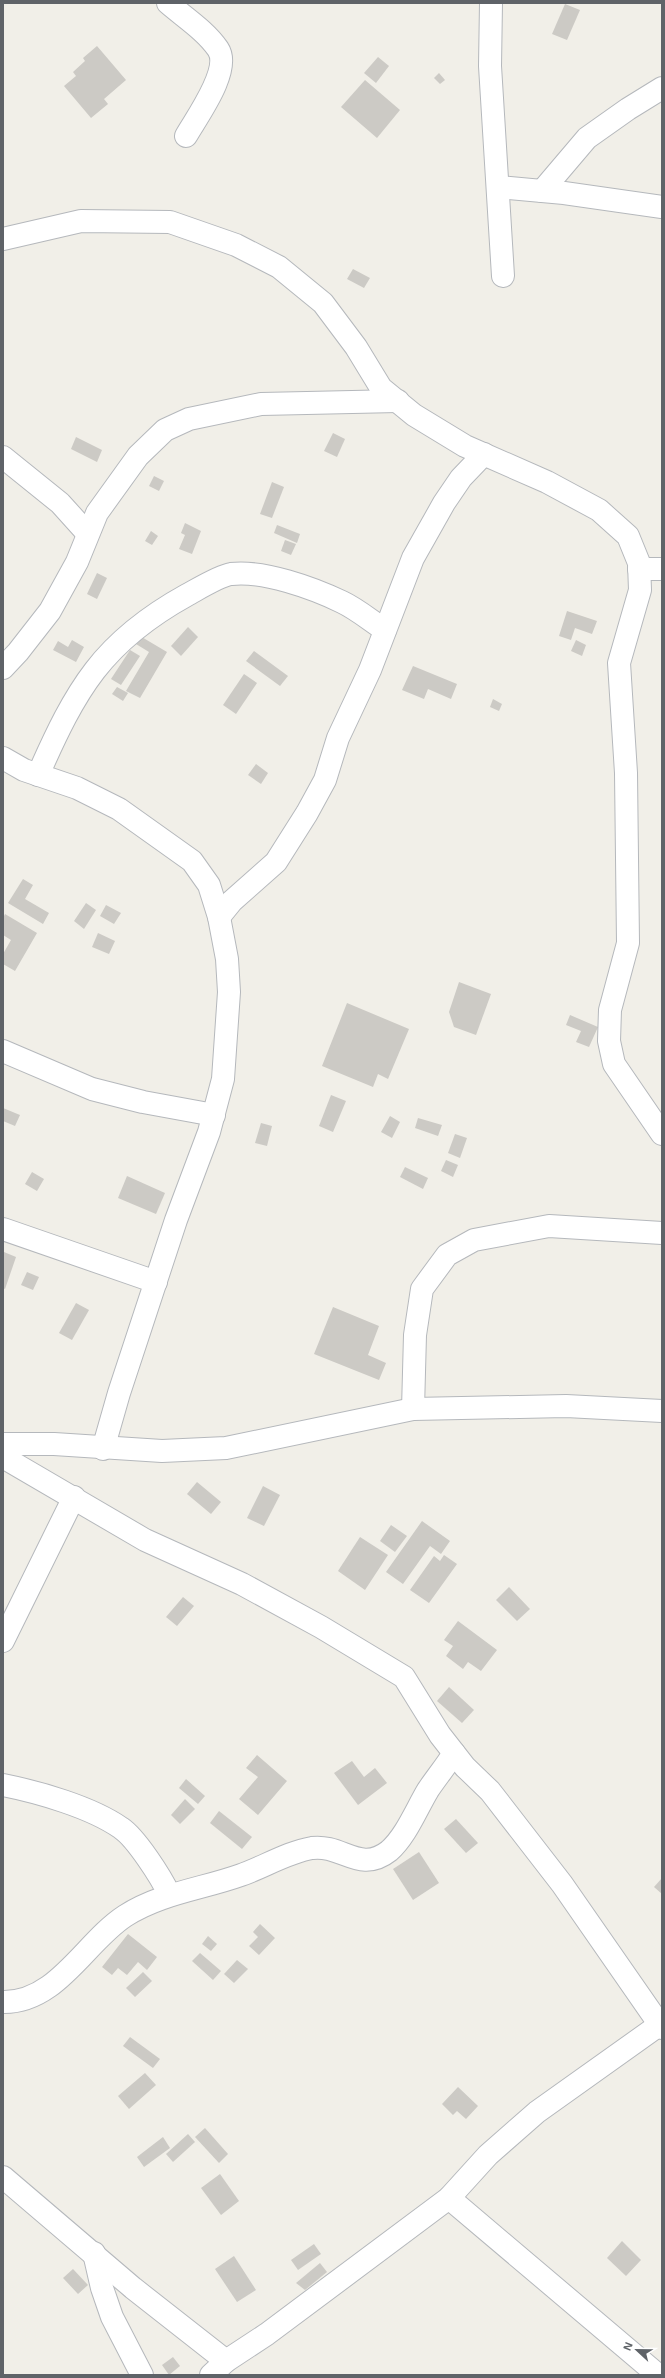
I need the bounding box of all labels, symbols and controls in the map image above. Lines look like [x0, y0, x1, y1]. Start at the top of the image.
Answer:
north arrow [617, 2330, 657, 2370]
text: N [621, 2340, 635, 2352]

